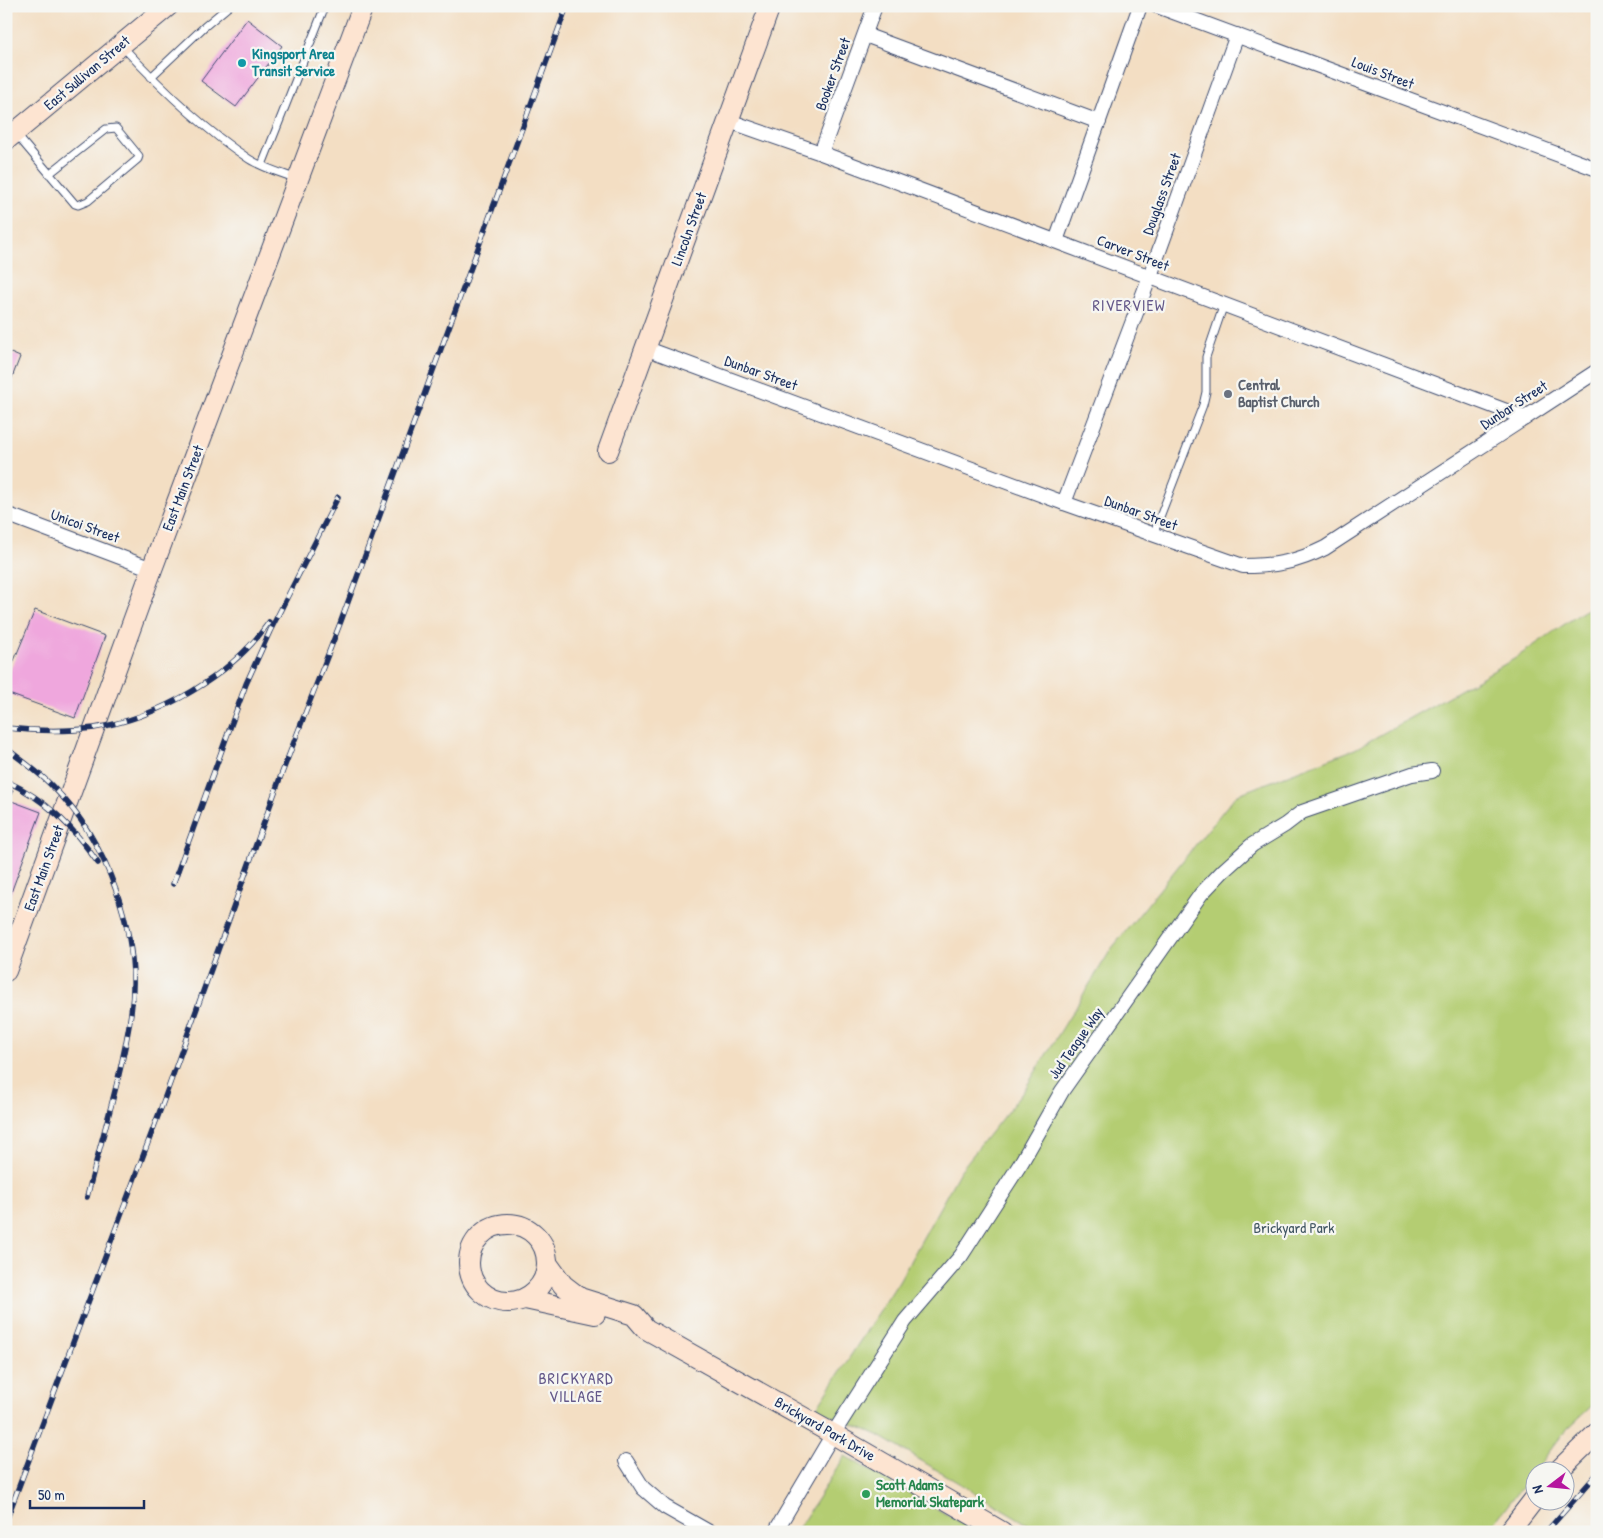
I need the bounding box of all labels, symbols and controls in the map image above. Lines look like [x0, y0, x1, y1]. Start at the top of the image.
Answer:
street label: East Sullivan Street [39, 30, 135, 115]
street label: Booker Street [810, 34, 856, 113]
place label: Kingsport Area Transit Service [251, 43, 335, 81]
street label: Louis Street [1349, 51, 1418, 94]
marker: Kingsport Area Transit Service [236, 57, 248, 69]
street label: Douglass Street [1137, 149, 1186, 238]
street label: Lincoln Street [666, 188, 712, 268]
street label: Carver Street [1094, 229, 1173, 276]
district label: RIVERVIEW [1092, 294, 1166, 316]
street label: Dunbar Street [722, 350, 801, 396]
place label: Central Baptist Church [1238, 374, 1320, 413]
street label: Dunbar Street [1476, 375, 1552, 434]
marker: Central Baptist Church [1222, 388, 1234, 400]
street label: East Main Street [157, 441, 209, 534]
street label: Dunbar Street [1102, 490, 1181, 536]
street label: Unicoi Street [48, 503, 123, 548]
street label: East Main Street [18, 821, 69, 914]
street label: Jud Teague Way [1043, 1003, 1108, 1083]
park label: Brickyard Park [1253, 1217, 1335, 1238]
district label: BRICKYARD VILLAGE [538, 1367, 614, 1407]
street label: Brickyard Park Drive [771, 1391, 879, 1466]
north arrow [1526, 1460, 1576, 1510]
place label: Scott Adams Memorial Skatepark [876, 1474, 985, 1513]
scale bar [30, 1478, 144, 1510]
text: N [1527, 1483, 1547, 1496]
text: 50 m [38, 1484, 65, 1505]
marker: Scott Adams Memorial Skatepark [860, 1488, 872, 1500]

